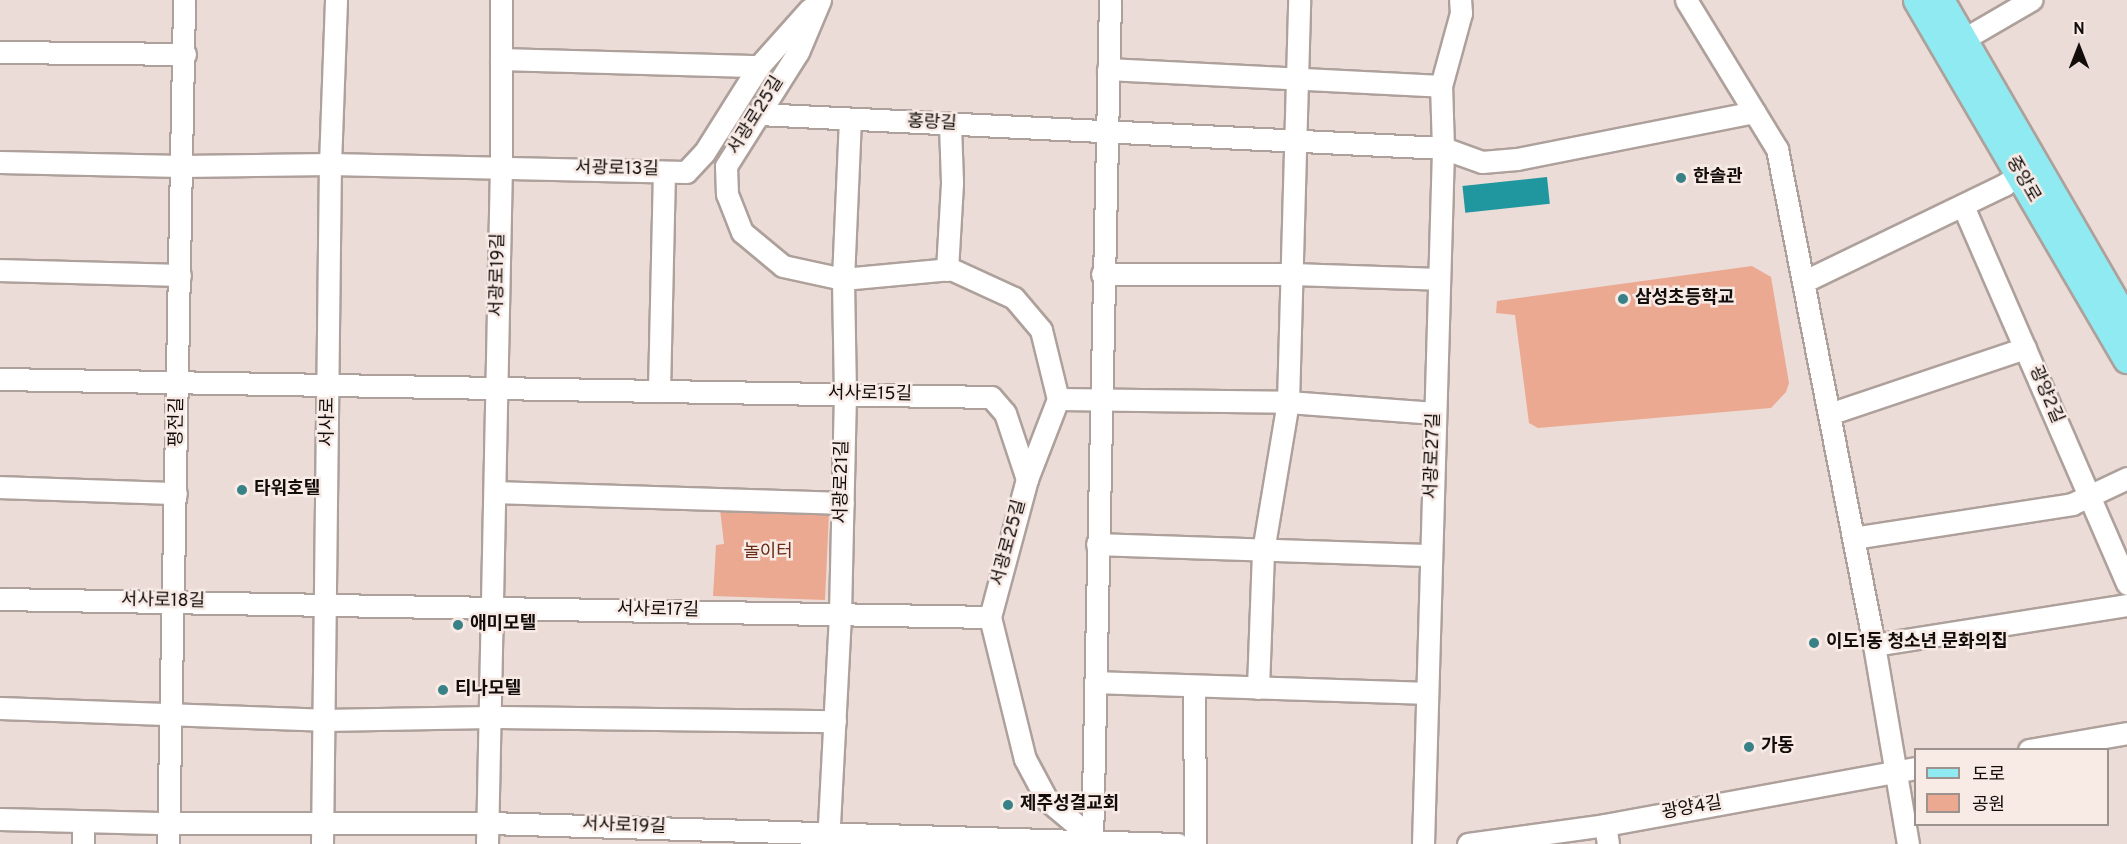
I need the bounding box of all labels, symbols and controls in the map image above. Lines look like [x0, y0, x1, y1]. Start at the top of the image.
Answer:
north arrow [2049, 18, 2109, 78]
text: N [2073, 20, 2085, 40]
street label: 서광로25길 [724, 73, 790, 159]
street label: 홍랑길 [907, 112, 957, 136]
street label: 중앙로 [2000, 153, 2044, 207]
street label: 서광로13길 [575, 158, 659, 182]
place label: 한솔관 [1693, 167, 1743, 189]
marker: 한솔관 [1674, 171, 1688, 185]
street label: 서광로19길 [487, 233, 511, 317]
place label: 삼성초등학교 [1635, 288, 1734, 310]
marker: 삼성초등학교 [1616, 292, 1630, 306]
street label: 광양2길 [2023, 363, 2067, 427]
street label: 서사로15길 [828, 383, 912, 407]
street label: 평전길 [167, 397, 189, 447]
street label: 서사로 [318, 397, 340, 447]
street label: 서광로27길 [1422, 412, 1446, 500]
street label: 서광로21길 [831, 440, 855, 524]
place label: 타워호텔 [254, 479, 320, 501]
marker: 타워호텔 [235, 483, 249, 497]
street label: 서광로25길 [988, 497, 1032, 589]
park label: 놀이터 [743, 542, 793, 564]
street label: 서사로18길 [121, 590, 205, 614]
street label: 서사로17길 [617, 599, 699, 623]
place label: 애미모텔 [470, 614, 536, 636]
marker: 애미모텔 [451, 618, 465, 632]
place label: 이도1동 청소년 문화의집 [1826, 632, 2008, 654]
marker: 이도1동 청소년 문화의집 [1807, 636, 1821, 650]
place label: 티나모텔 [455, 679, 521, 701]
marker: 티나모텔 [436, 683, 450, 697]
place label: 가동 [1761, 736, 1794, 758]
marker: 가동 [1742, 740, 1756, 754]
legend [1914, 748, 2109, 826]
text: 도로 [1972, 764, 2005, 787]
street label: 광양4길 [1660, 793, 1724, 825]
place label: 제주성결교회 [1020, 794, 1119, 816]
text: 공원 [1972, 794, 2005, 817]
marker: 제주성결교회 [1001, 798, 1015, 812]
street label: 서사로19길 [582, 815, 666, 839]

